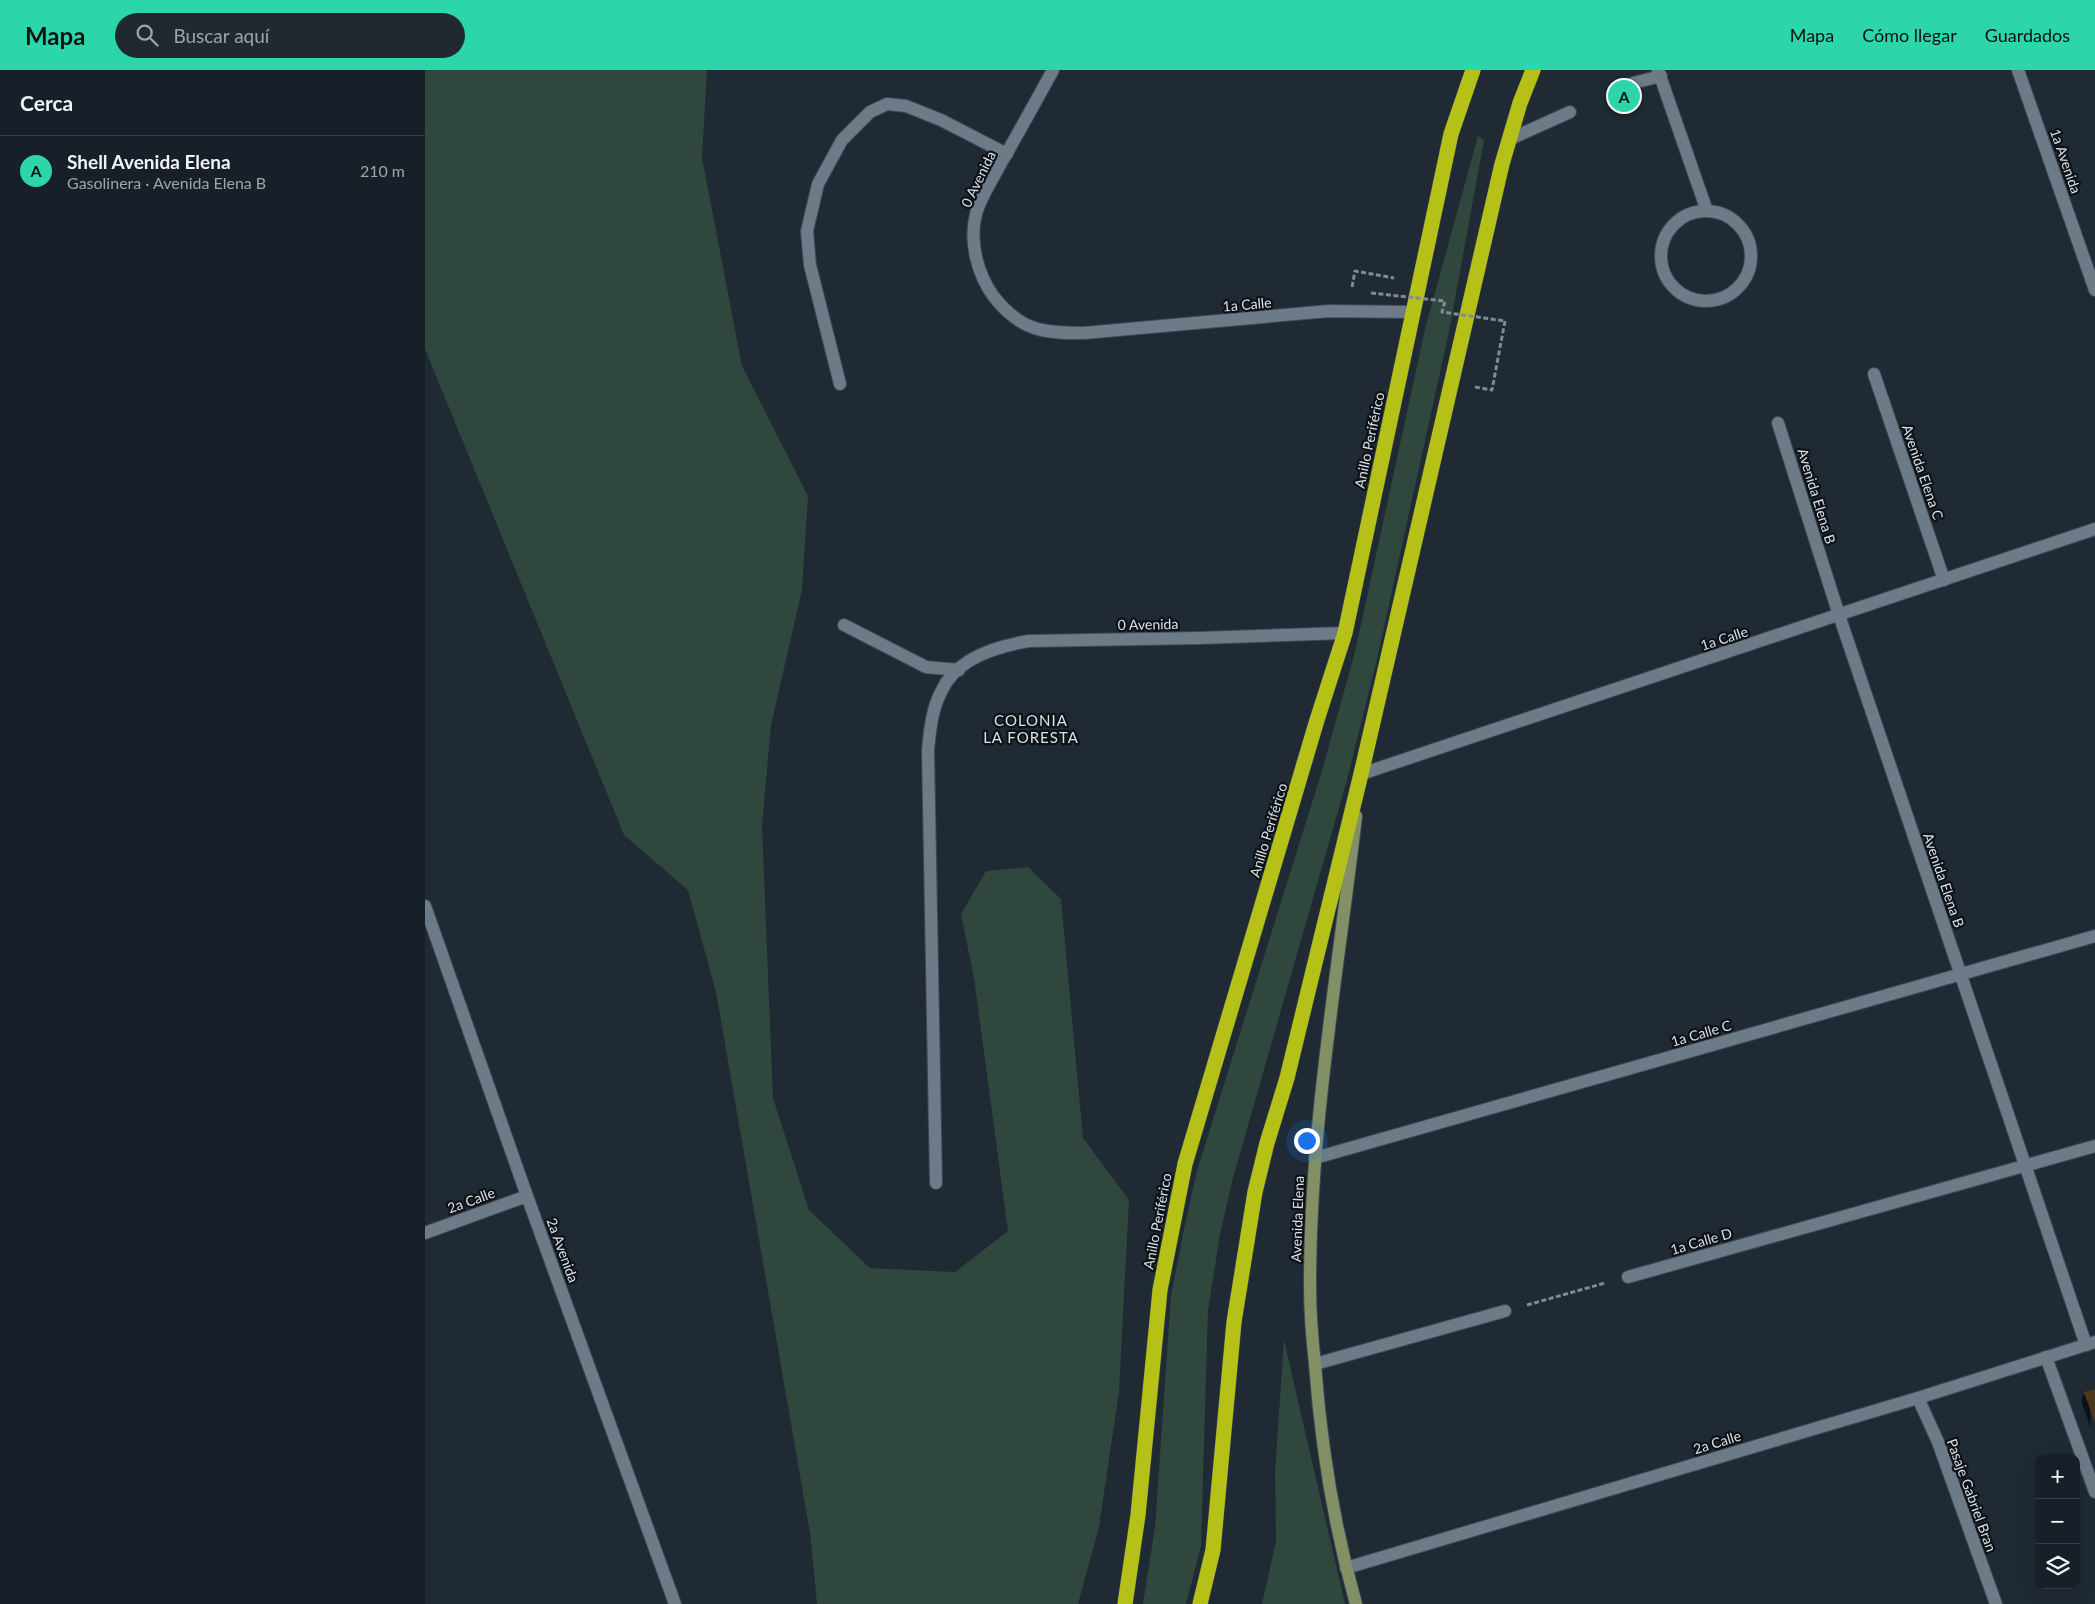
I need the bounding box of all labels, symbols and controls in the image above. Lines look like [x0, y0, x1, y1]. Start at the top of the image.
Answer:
search box [115, 13, 465, 58]
text: Mapa [25, 21, 85, 50]
icon: search [133, 21, 161, 49]
text: Buscar aquí [173, 24, 269, 47]
text: Mapa [1790, 24, 1834, 46]
text: Cómo llegar [1862, 24, 1957, 46]
text: Guardados [1985, 24, 2070, 46]
pin: A [1608, 77, 1640, 115]
text: Cerca [20, 90, 73, 115]
street label: 1a Avenida [2047, 126, 2085, 196]
street label: 0 Avenida [957, 148, 999, 210]
text: Shell Avenida Elena [67, 150, 231, 173]
text: A [30, 161, 42, 180]
text: 210 m [360, 161, 405, 180]
text: Gasolinera · Avenida Elena B [67, 173, 266, 192]
street label: 1a Calle [1222, 293, 1272, 315]
street label: Anillo Periférico [1351, 390, 1387, 490]
street label: Avenida Elena C [1899, 422, 1947, 522]
street label: Avenida Elena B [1794, 446, 1840, 546]
street label: 0 Avenida [1118, 615, 1178, 633]
street label: 1a Calle [1698, 622, 1750, 654]
district label: COLONIA LA FORESTA [983, 711, 1079, 746]
street label: Anillo Periférico [1246, 781, 1290, 879]
street label: Avenida Elena B [1920, 830, 1968, 930]
street label: 1a Calle C [1669, 1016, 1734, 1050]
your location [1294, 1128, 1320, 1154]
street label: Anillo Periférico [1139, 1171, 1175, 1271]
street label: Avenida Elena [1287, 1176, 1307, 1262]
street label: 2a Calle [445, 1184, 497, 1216]
street label: 2a Avenida [543, 1215, 583, 1285]
street label: 1a Calle D [1668, 1224, 1734, 1258]
street label: 2a Calle [1691, 1427, 1743, 1457]
street label: Pasaje Gabriel Bran [1944, 1436, 2000, 1554]
map controls [2035, 1454, 2080, 1589]
button: + [2035, 1454, 2080, 1499]
button: − [2035, 1499, 2080, 1544]
button: layers [2035, 1544, 2080, 1589]

